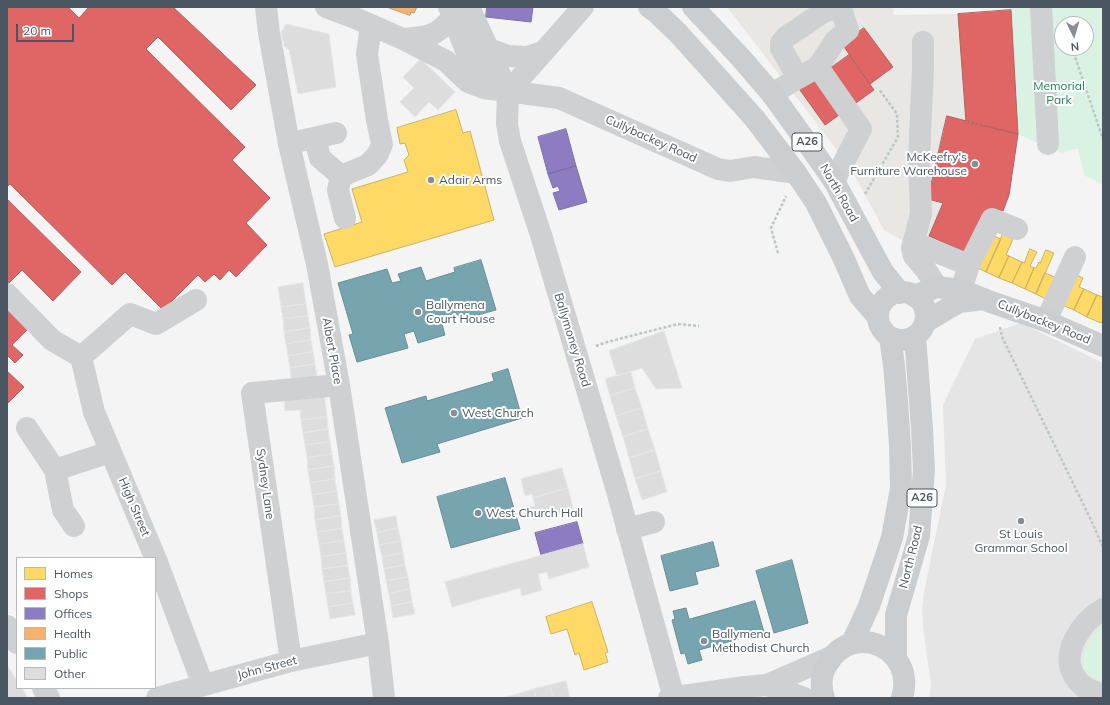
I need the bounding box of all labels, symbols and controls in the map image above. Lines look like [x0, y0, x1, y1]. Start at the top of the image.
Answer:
scale bar [18, 16, 76, 42]
north arrow [1054, 16, 1094, 56]
text: 20 m [23, 23, 51, 38]
text: N [1070, 40, 1080, 54]
park label: Memorial Park [1033, 79, 1085, 107]
street label: Cullybackey Road [603, 112, 699, 166]
road number: A26 [792, 133, 822, 151]
place label: McKeefry's Furniture Warehouse [850, 150, 967, 178]
marker: McKeefry's Furniture Warehouse [970, 159, 980, 169]
street label: North Road [817, 162, 861, 224]
place label: Adair Arms [439, 173, 502, 187]
marker: Adair Arms [426, 175, 436, 185]
street label: Ballymoney Road [551, 291, 593, 389]
street label: Cullybackey Road [995, 297, 1093, 347]
place label: Ballymena Court House [426, 298, 495, 326]
marker: Ballymena Court House [413, 307, 423, 317]
street label: Albert Place [319, 316, 345, 386]
place label: West Church [462, 406, 534, 420]
marker: West Church [449, 408, 459, 418]
street label: Sydney Lane [253, 448, 277, 520]
street label: High Street [115, 475, 153, 539]
road number: A26 [907, 489, 937, 507]
place label: West Church Hall [486, 506, 583, 520]
marker: West Church Hall [473, 508, 483, 518]
marker: St Louis Grammar School [1016, 516, 1026, 526]
street label: North Road [896, 524, 926, 590]
place label: St Louis Grammar School [974, 527, 1068, 555]
legend [16, 557, 156, 689]
text: Homes [54, 566, 93, 581]
text: Shops [54, 586, 89, 601]
text: Offices [54, 606, 92, 621]
text: Health [54, 626, 91, 641]
place label: Ballymena Methodist Church [712, 627, 810, 655]
marker: Ballymena Methodist Church [699, 636, 709, 646]
text: Public [54, 646, 88, 661]
street label: John Street [236, 653, 298, 683]
text: Other [54, 666, 85, 681]

